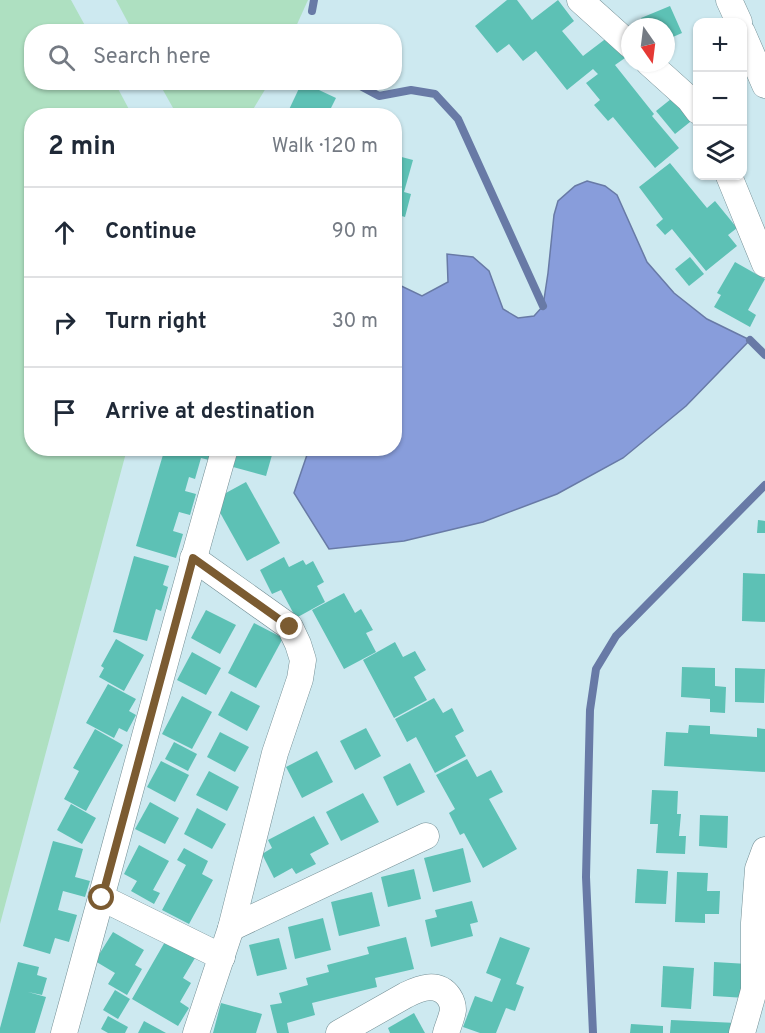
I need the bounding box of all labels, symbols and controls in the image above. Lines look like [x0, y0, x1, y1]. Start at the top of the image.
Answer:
north arrow [621, 18, 675, 72]
map controls [693, 18, 747, 180]
button: + [693, 18, 747, 72]
search box [24, 24, 402, 90]
icon: search [45, 41, 78, 74]
text: Search here [93, 44, 211, 71]
button: − [693, 72, 747, 126]
button: layers [693, 126, 747, 180]
text: 2 min [48, 131, 116, 164]
text: Walk · 120 m [272, 134, 378, 160]
icon: ahead [48, 216, 81, 249]
text: Continue [105, 219, 196, 246]
text: 90 m [332, 219, 378, 245]
icon: right [48, 306, 81, 339]
text: Turn right [105, 309, 207, 336]
text: 30 m [332, 309, 378, 335]
icon: arrive [48, 396, 81, 429]
text: Arrive at destination [105, 399, 315, 426]
route end [276, 613, 302, 639]
route start [88, 884, 114, 910]

